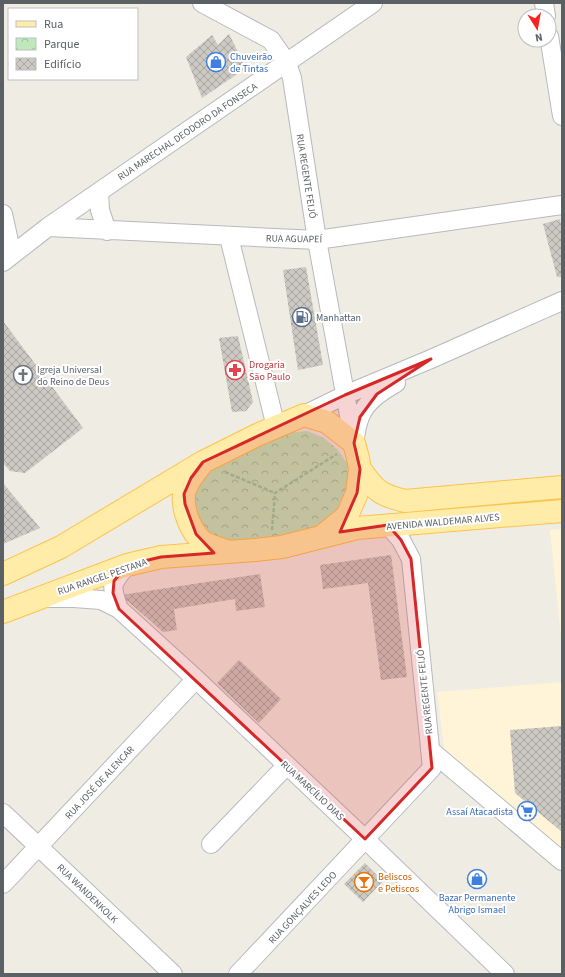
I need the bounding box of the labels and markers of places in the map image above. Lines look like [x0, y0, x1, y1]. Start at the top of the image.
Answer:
place label: Chuveirão de Tintas [230, 50, 272, 76]
shop icon: Chuveirão de Tintas [205, 51, 227, 73]
fuel station icon: Manhattan [291, 306, 313, 328]
place label: Manhattan [316, 311, 361, 325]
place label: Drogaria São Paulo [249, 358, 290, 384]
pharmacy icon: Drogaria São Paulo [224, 359, 246, 381]
place label: Igreja Universal do Reino de Deus [37, 363, 109, 389]
church icon: Igreja Universal do Reino de Deus [12, 364, 34, 386]
supermarket icon: Assaí Atacadista [516, 800, 538, 822]
place label: Assaí Atacadista [446, 805, 513, 819]
shop icon: Bazar Permanente Abrigo Ismael [466, 868, 488, 890]
place label: Beliscos e Petiscos [378, 870, 419, 896]
bar icon: Beliscos e Petiscos [353, 871, 375, 893]
place label: Bazar Permanente Abrigo Ismael [439, 891, 515, 917]

